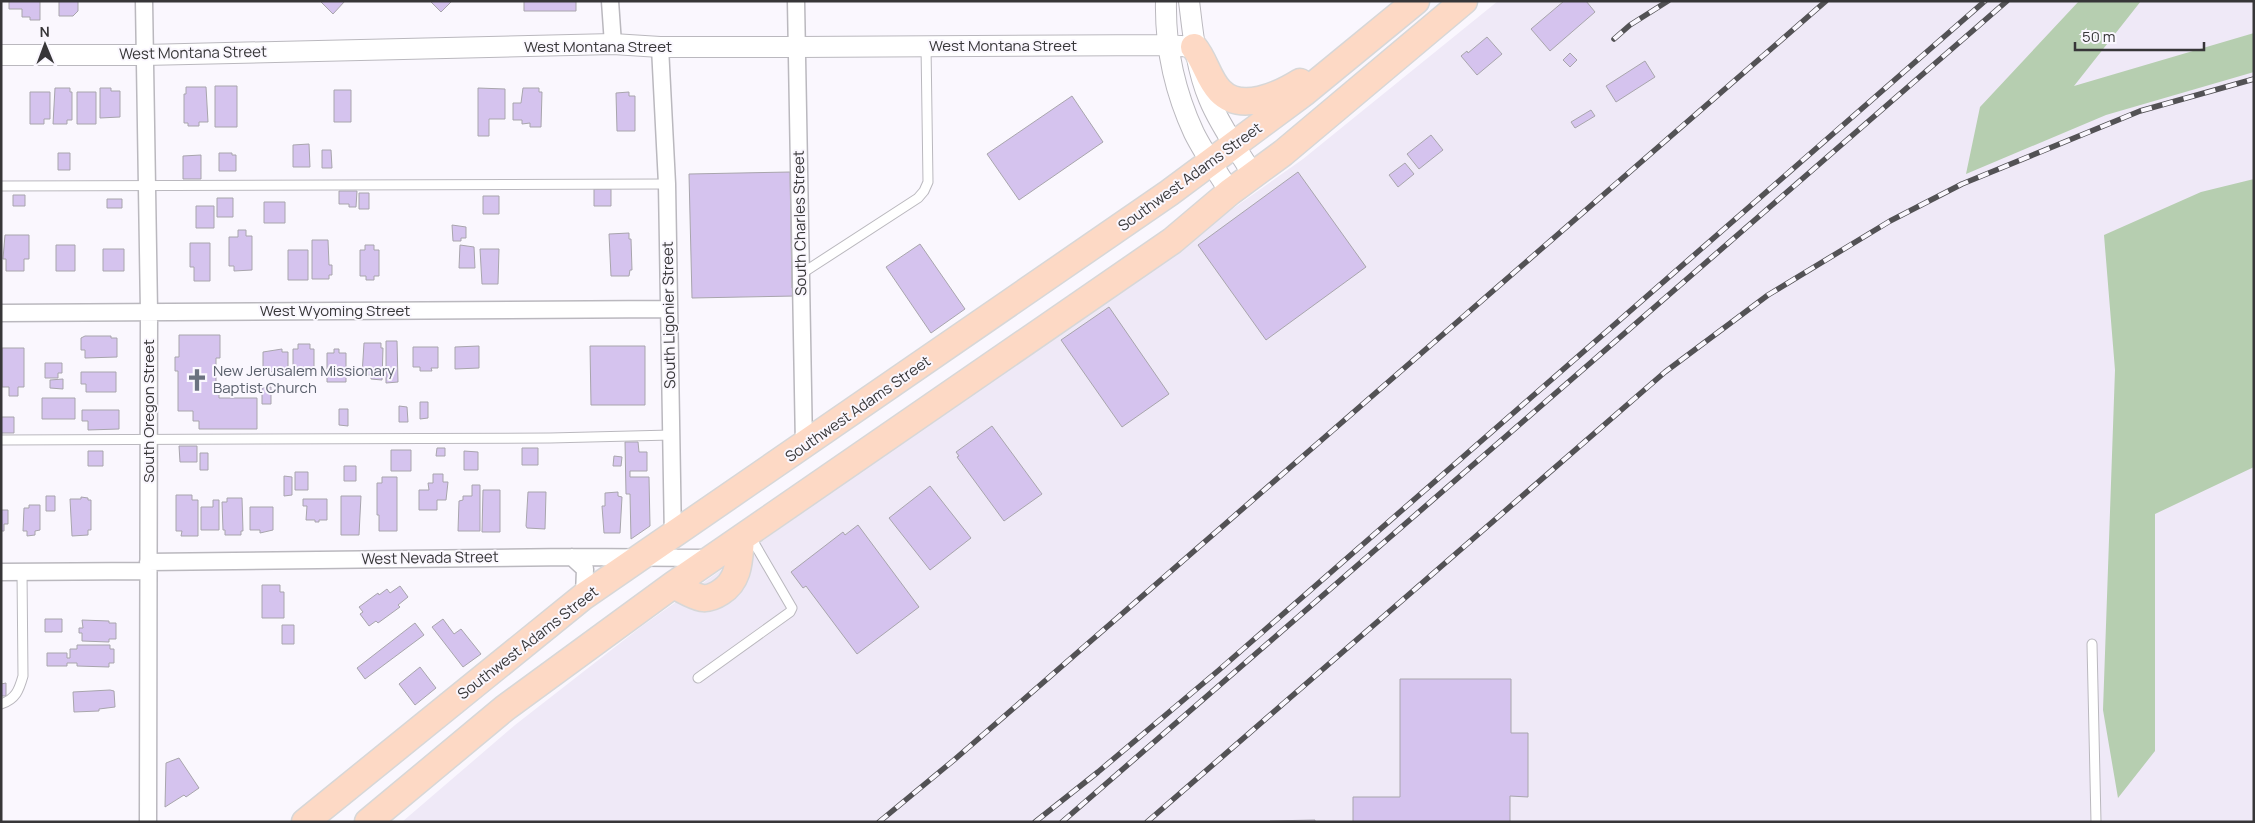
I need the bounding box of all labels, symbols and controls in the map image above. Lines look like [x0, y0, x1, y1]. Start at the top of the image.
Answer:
north arrow [20, 20, 70, 70]
scale bar [2075, 20, 2204, 52]
text: N [40, 22, 50, 41]
text: 50 m [2082, 26, 2116, 47]
street label: West Montana Street [929, 35, 1077, 56]
street label: West Montana Street [524, 36, 672, 57]
street label: West Montana Street [119, 41, 267, 64]
street label: Southwest Adams Street [1113, 117, 1266, 236]
street label: South Charles Street [788, 150, 811, 296]
street label: South Ligonier Street [657, 241, 680, 389]
street label: West Wyoming Street [260, 300, 410, 321]
street label: South Oregon Street [138, 339, 159, 483]
street label: Southwest Adams Street [781, 350, 935, 467]
place label: New Jerusalem Missionary Baptist Church [213, 360, 395, 398]
church icon: New Jerusalem Missionary Baptist Church [184, 367, 210, 393]
street label: West Nevada Street [361, 546, 499, 569]
street label: Southwest Adams Street [453, 581, 602, 704]

